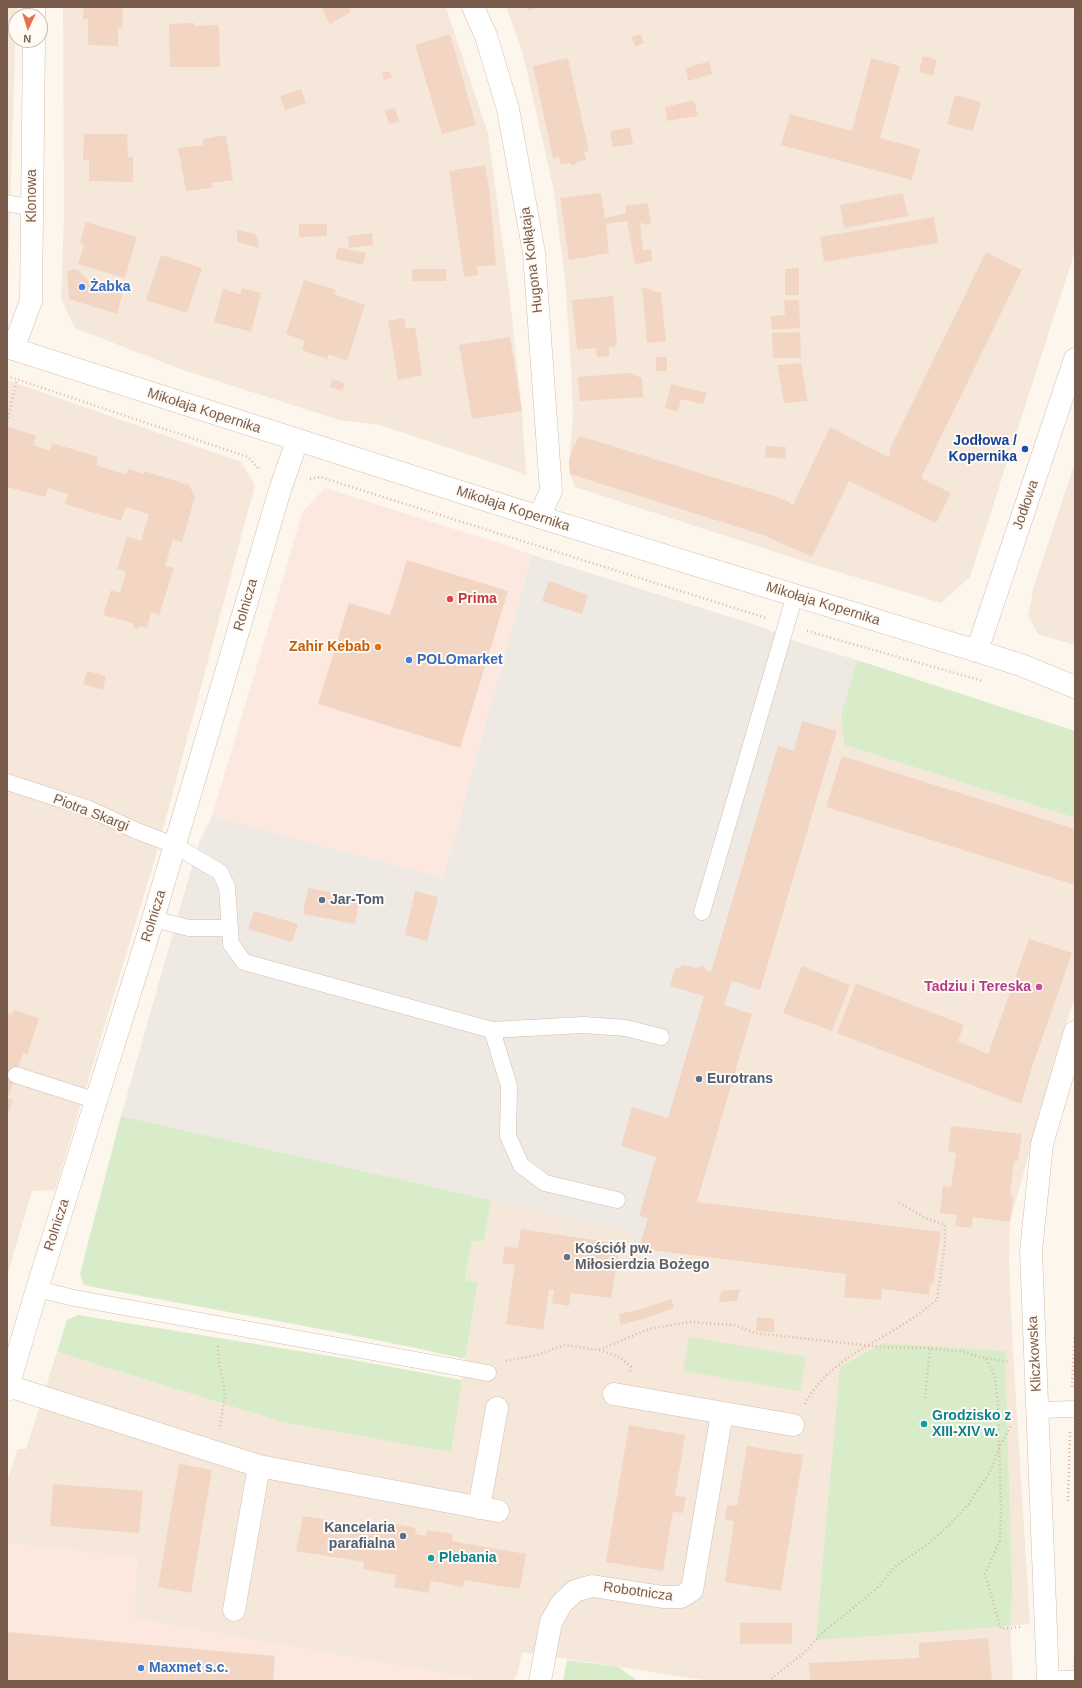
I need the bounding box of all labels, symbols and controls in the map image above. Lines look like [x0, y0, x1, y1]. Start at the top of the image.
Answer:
north arrow [8, 8, 48, 48]
text: N [23, 33, 32, 45]
street label: Klonowa [24, 169, 40, 223]
street label: Hugona Kołłątaja [517, 206, 547, 314]
place label: Żabka [90, 279, 130, 295]
marker: Żabka [77, 282, 87, 292]
street label: Mikołaja Kopernika [145, 385, 263, 437]
place label: Jodłowa / Kopernika [949, 433, 1017, 466]
marker: Jodłowa / Kopernika [1020, 444, 1030, 454]
street label: Jodłowa [1010, 478, 1042, 532]
street label: Mikołaja Kopernika [454, 483, 572, 535]
street label: Rolnicza [231, 577, 261, 633]
street label: Mikołaja Kopernika [764, 579, 882, 629]
place label: Prima [458, 591, 497, 607]
marker: Prima [445, 594, 455, 604]
place label: Zahir Kebab [289, 639, 370, 655]
marker: Zahir Kebab [373, 642, 383, 652]
place label: POLOmarket [417, 652, 503, 668]
marker: POLOmarket [404, 655, 414, 665]
street label: Piotra Skargi [51, 791, 131, 835]
street label: Rolnicza [138, 888, 170, 944]
place label: Jar-Tom [330, 892, 384, 908]
marker: Jar-Tom [317, 895, 327, 905]
place label: Tadziu i Tereska [924, 979, 1031, 995]
marker: Tadziu i Tereska [1034, 982, 1044, 992]
place label: Eurotrans [707, 1071, 773, 1087]
marker: Eurotrans [694, 1074, 704, 1084]
street label: Rolnicza [41, 1197, 73, 1253]
place label: Kościół pw. Miłosierdzia Bożego [575, 1241, 710, 1274]
marker: Kościół pw. Miłosierdzia Bożego [562, 1252, 572, 1262]
street label: Kliczkowska [1025, 1315, 1045, 1393]
place label: Grodzisko z XIII-XIV w. [932, 1408, 1011, 1440]
marker: Grodzisko z XIII-XIV w. [919, 1419, 929, 1429]
place label: Kancelaria parafialna [324, 1520, 395, 1552]
marker: Kancelaria parafialna [398, 1531, 408, 1541]
place label: Plebania [439, 1550, 497, 1566]
marker: Plebania [426, 1553, 436, 1563]
street label: Robotnicza [602, 1579, 674, 1605]
place label: Maxmet s.c. [149, 1660, 228, 1676]
marker: Maxmet s.c. [136, 1663, 146, 1673]

